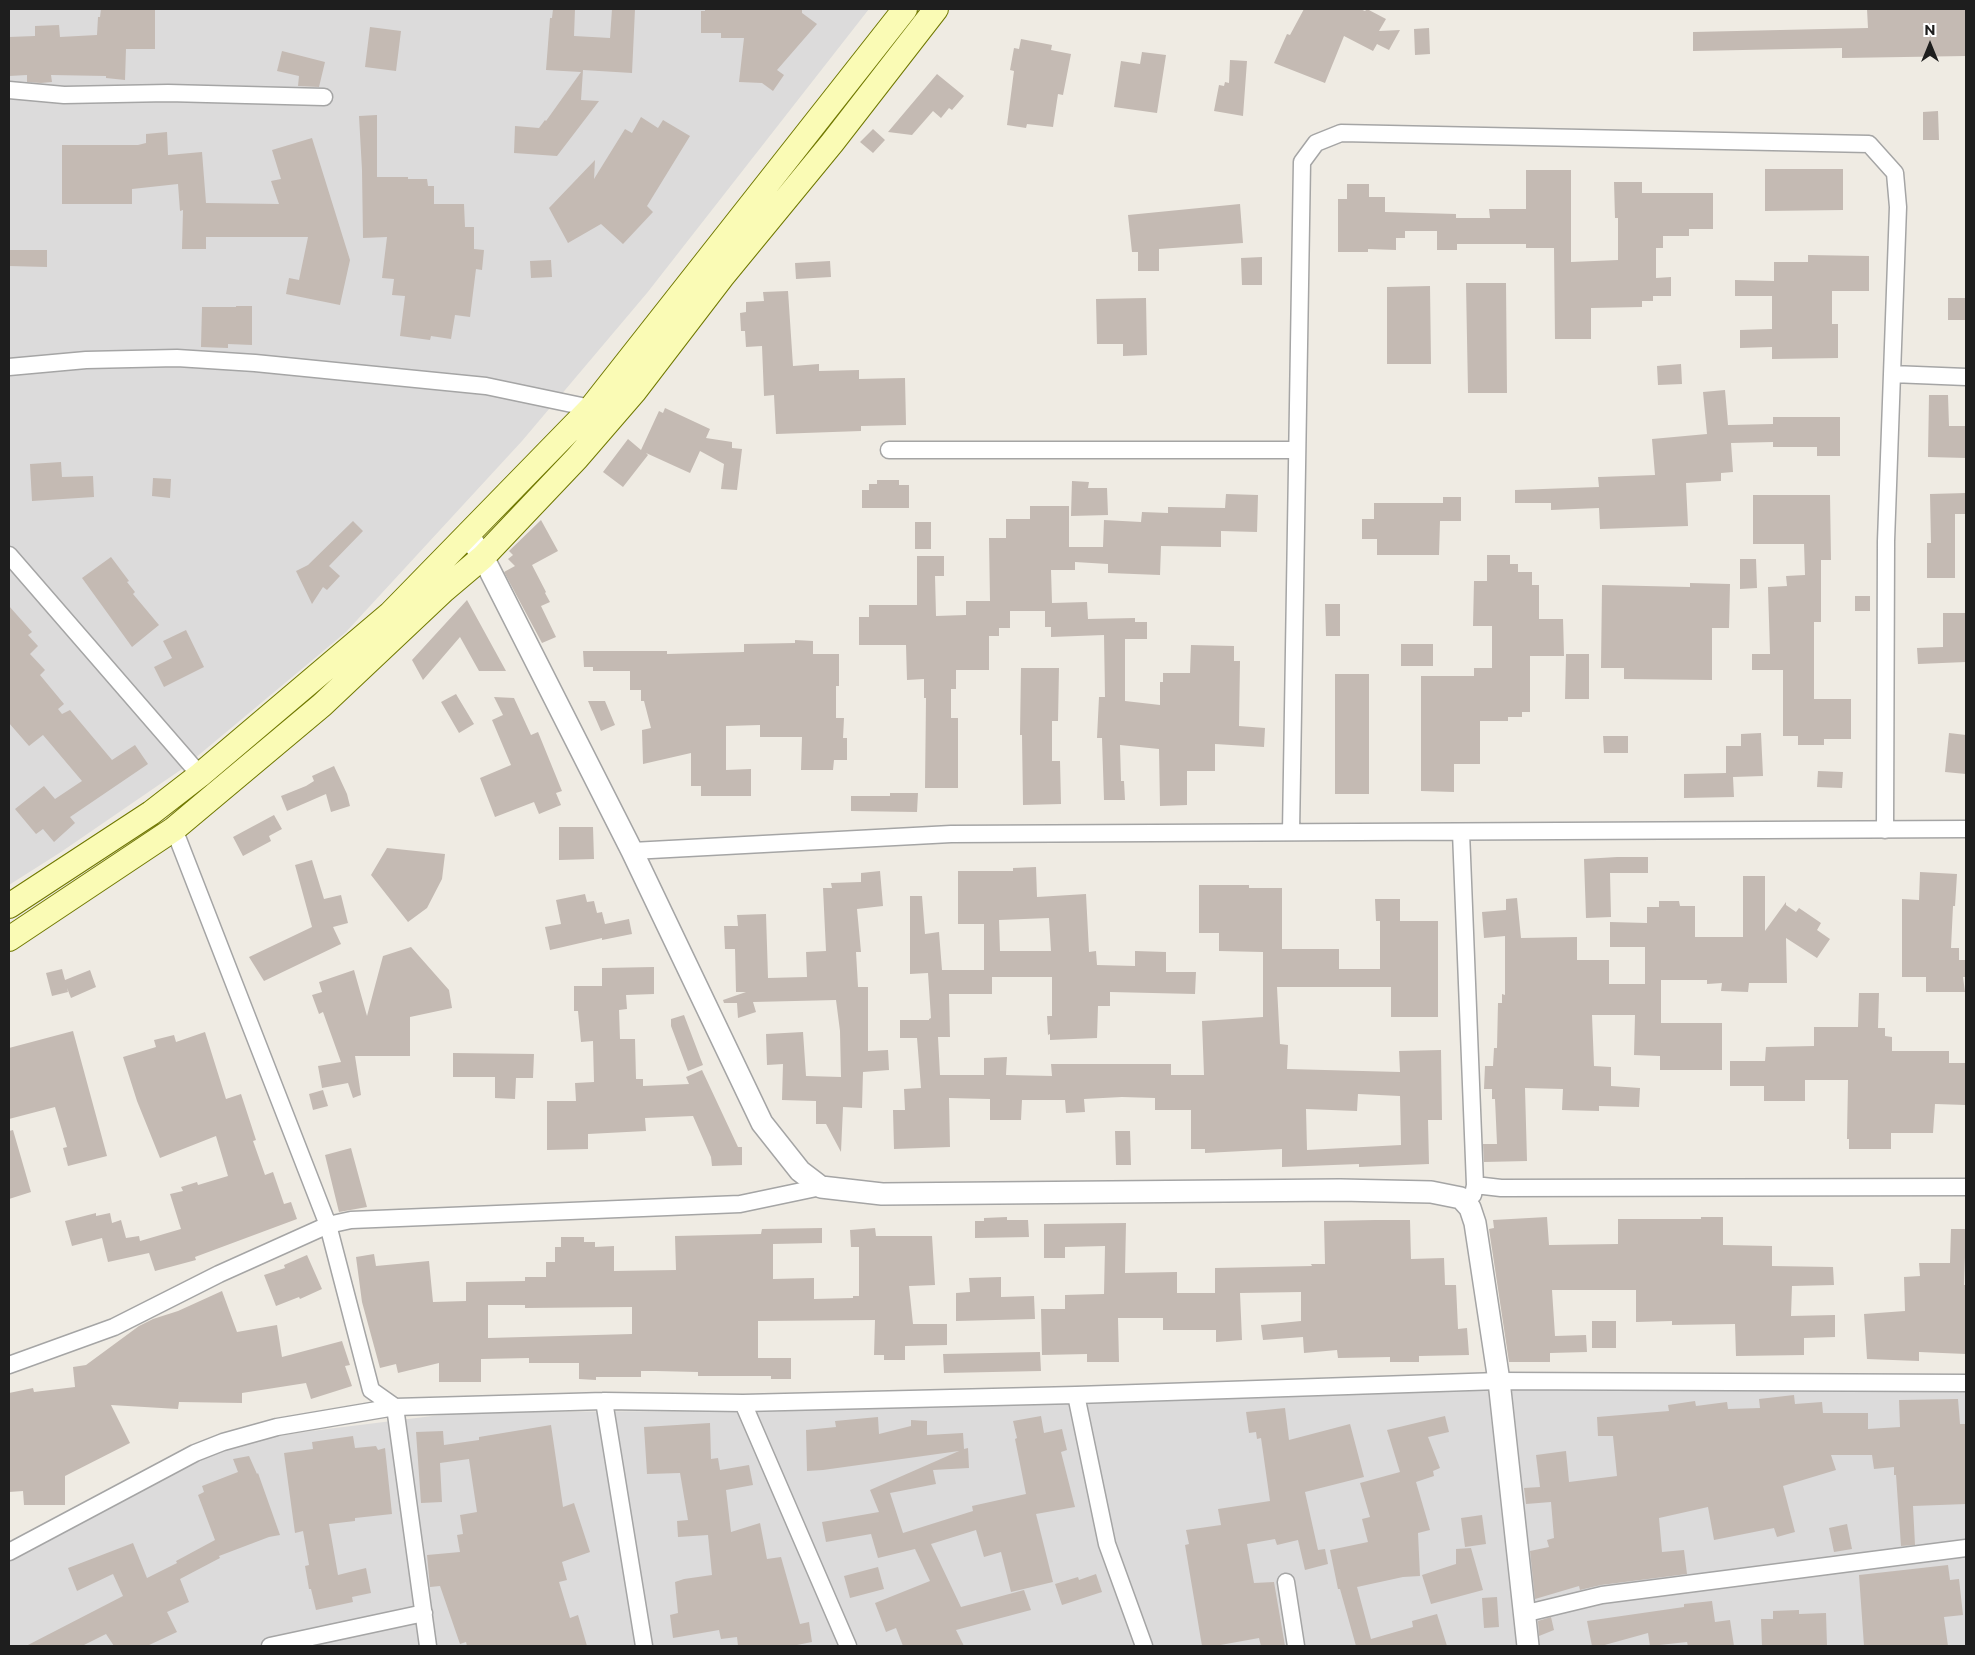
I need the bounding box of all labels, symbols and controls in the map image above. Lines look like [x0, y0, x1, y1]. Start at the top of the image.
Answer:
north arrow [1905, 20, 1955, 70]
text: N [1924, 21, 1936, 39]

